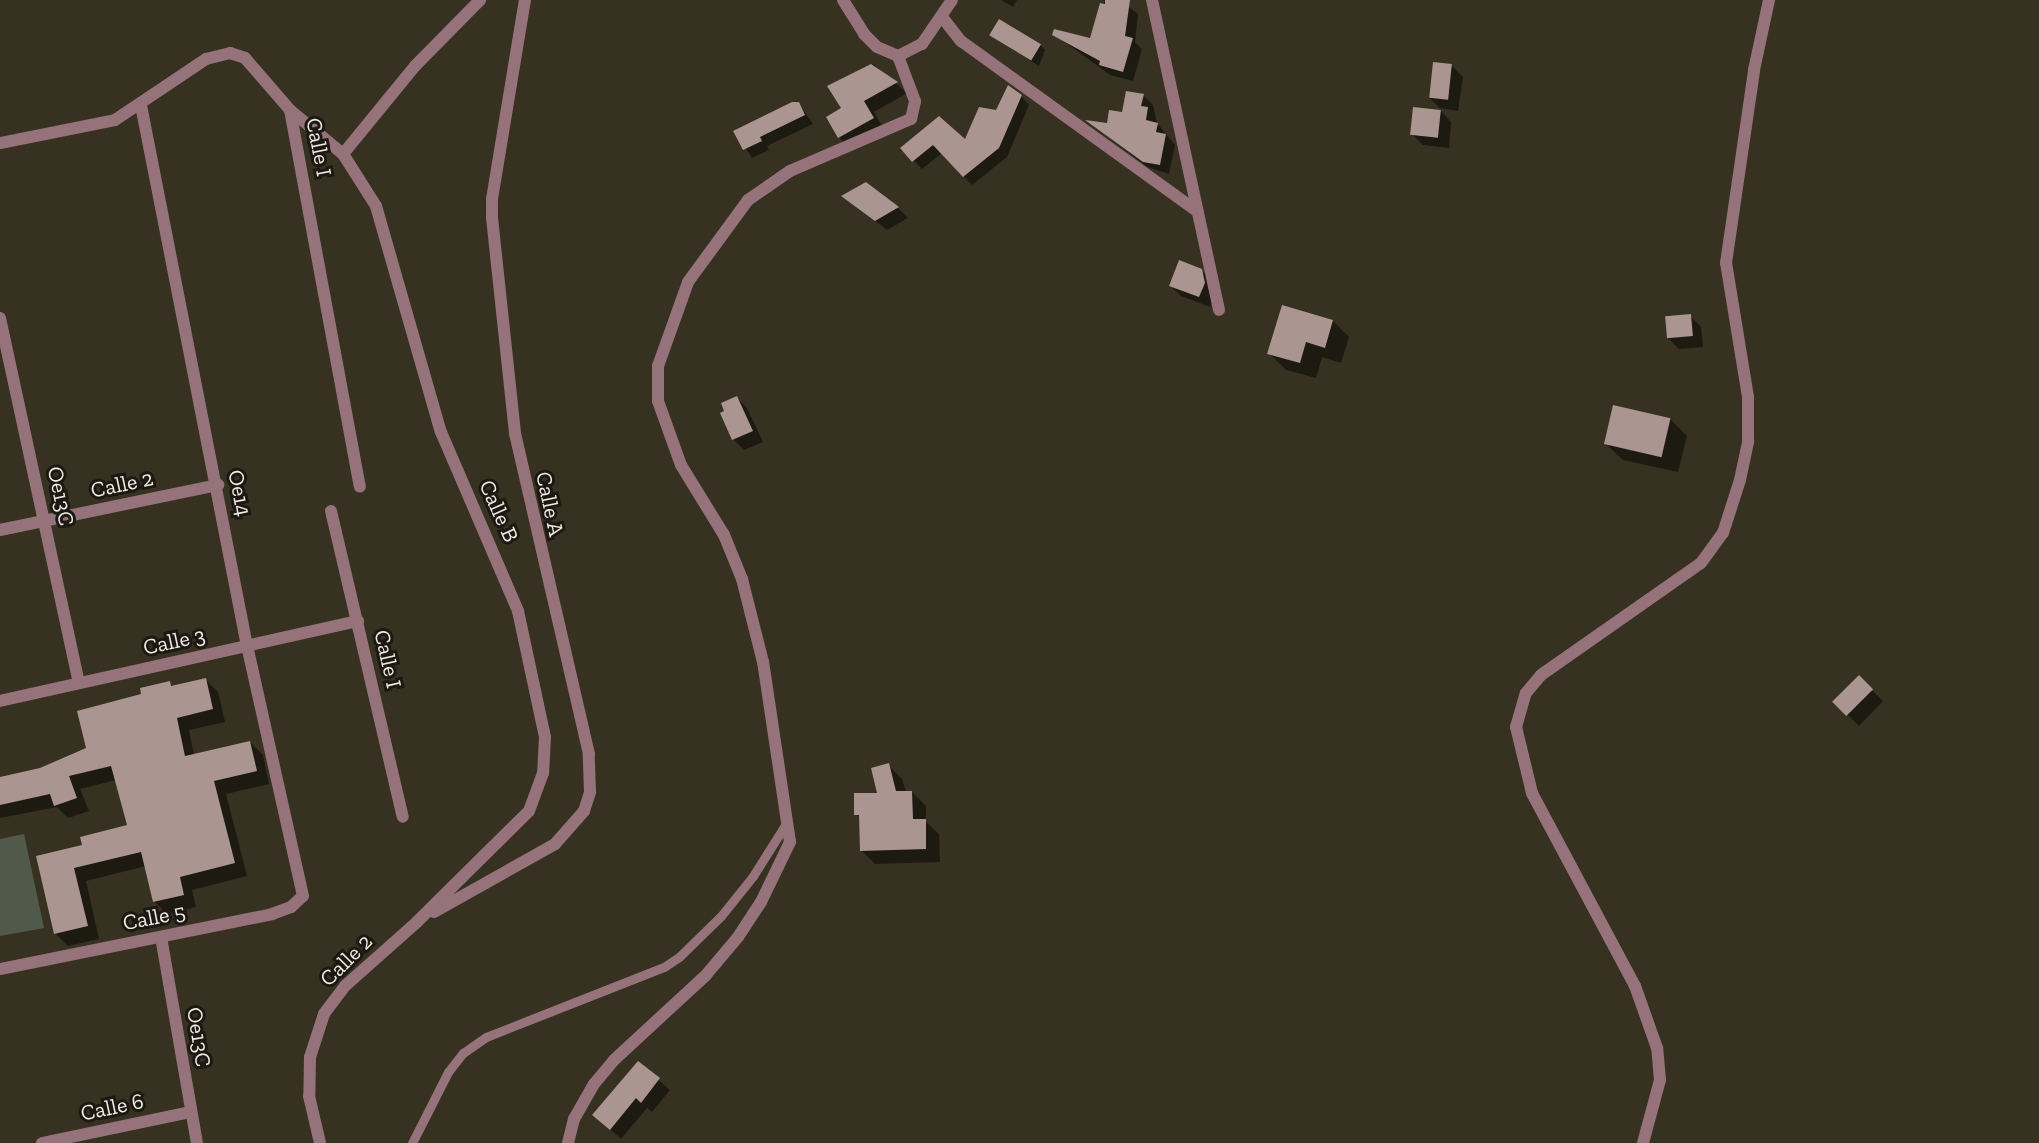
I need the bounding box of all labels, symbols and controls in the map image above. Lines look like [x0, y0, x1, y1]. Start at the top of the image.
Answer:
street label: Calle I [300, 116, 338, 178]
street label: Oe13C [42, 464, 80, 528]
street label: Calle 2 [88, 465, 156, 503]
street label: Oe14 [223, 468, 257, 518]
street label: Calle A [530, 469, 570, 539]
street label: Calle B [474, 476, 524, 546]
street label: Calle 3 [141, 622, 207, 660]
street label: Calle I [369, 627, 407, 691]
street label: Calle 5 [120, 898, 188, 936]
street label: Calle 2 [314, 928, 378, 992]
street label: Oe13C [181, 1005, 217, 1069]
street label: Calle 6 [78, 1087, 146, 1127]

